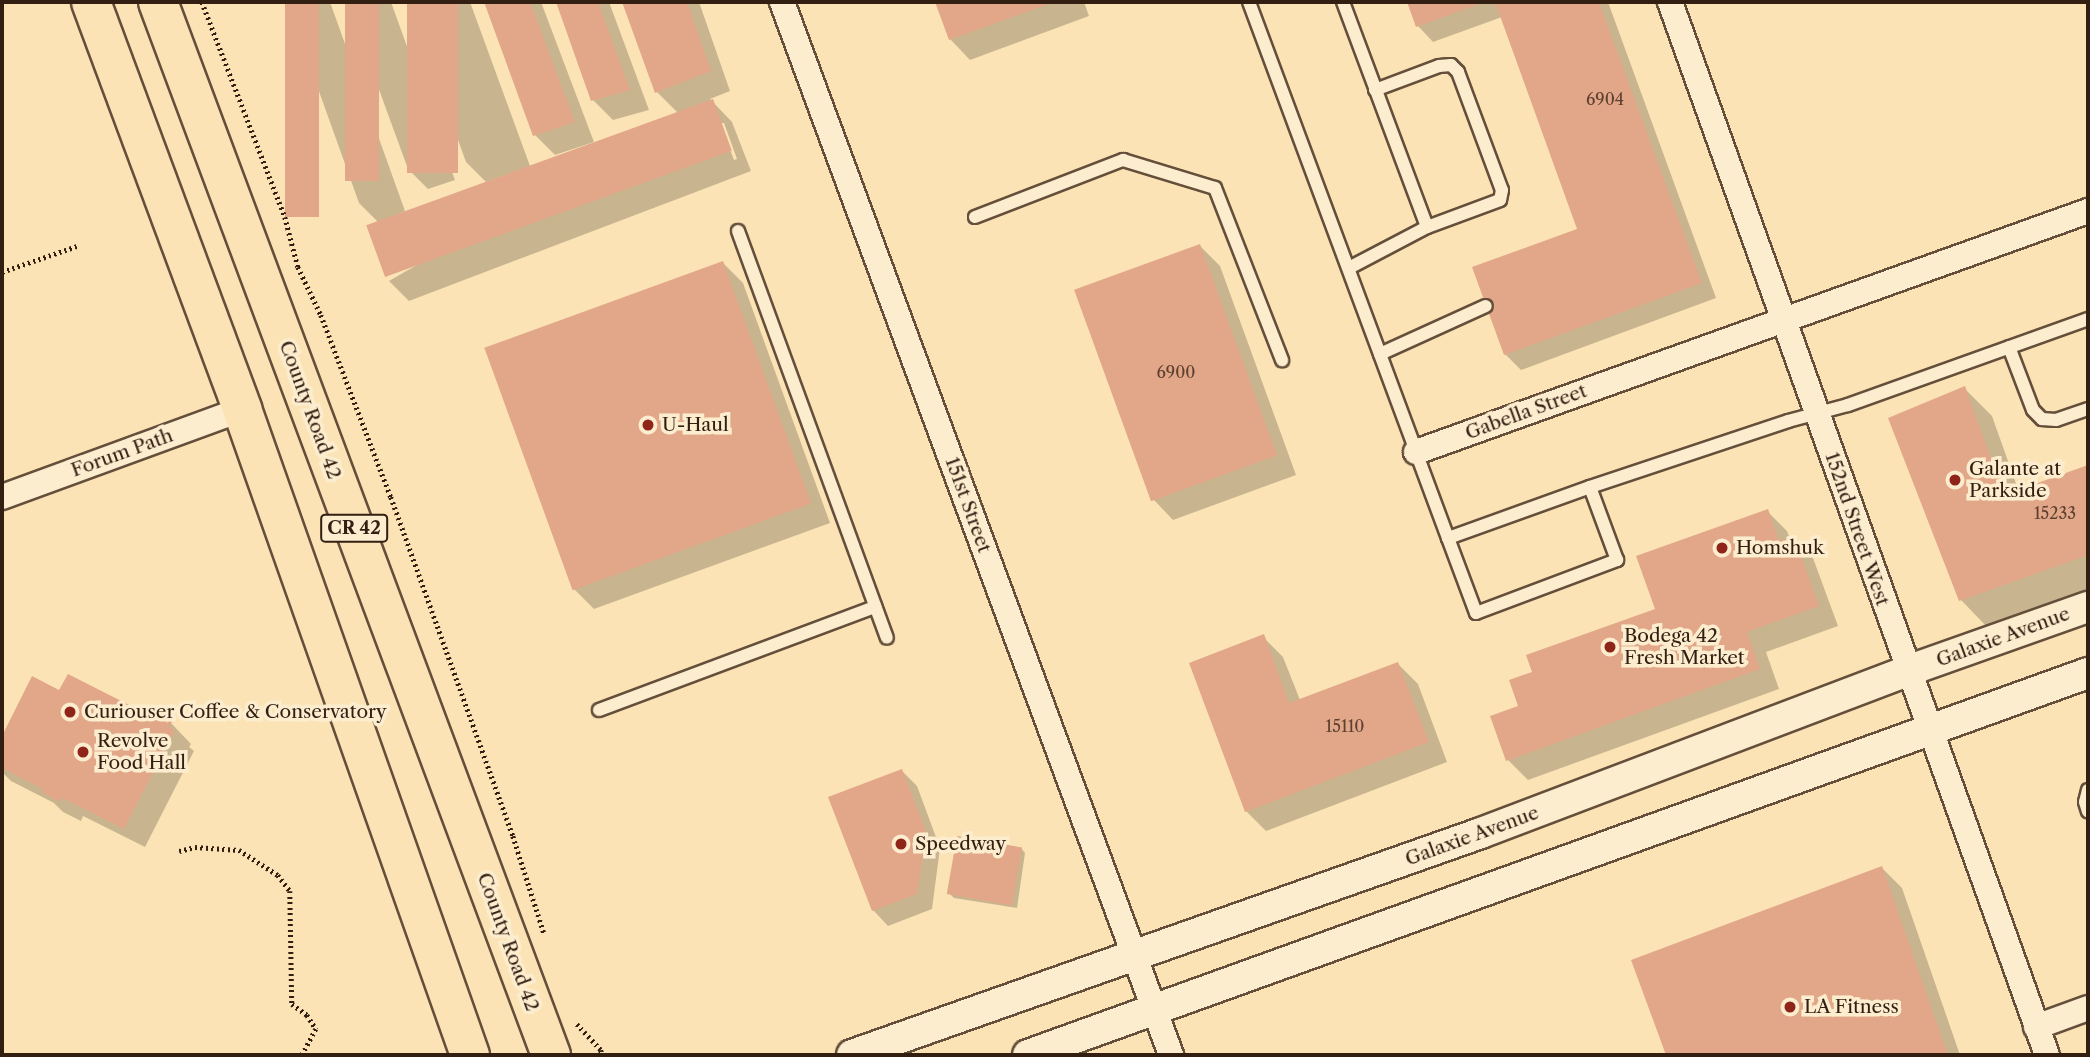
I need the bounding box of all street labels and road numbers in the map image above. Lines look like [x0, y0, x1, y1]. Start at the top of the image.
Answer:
street label: County Road 42 [274, 337, 346, 483]
street label: Gabella Street [1462, 379, 1590, 445]
street label: Forum Path [68, 424, 176, 482]
street label: 152nd Street West [1820, 449, 1894, 609]
street label: 151st Street [940, 454, 996, 556]
road number: CR 42 [319, 514, 389, 542]
street label: Galaxie Avenue [1933, 602, 2073, 672]
street label: Galaxie Avenue [1402, 801, 1542, 871]
street label: County Road 42 [472, 869, 544, 1015]

